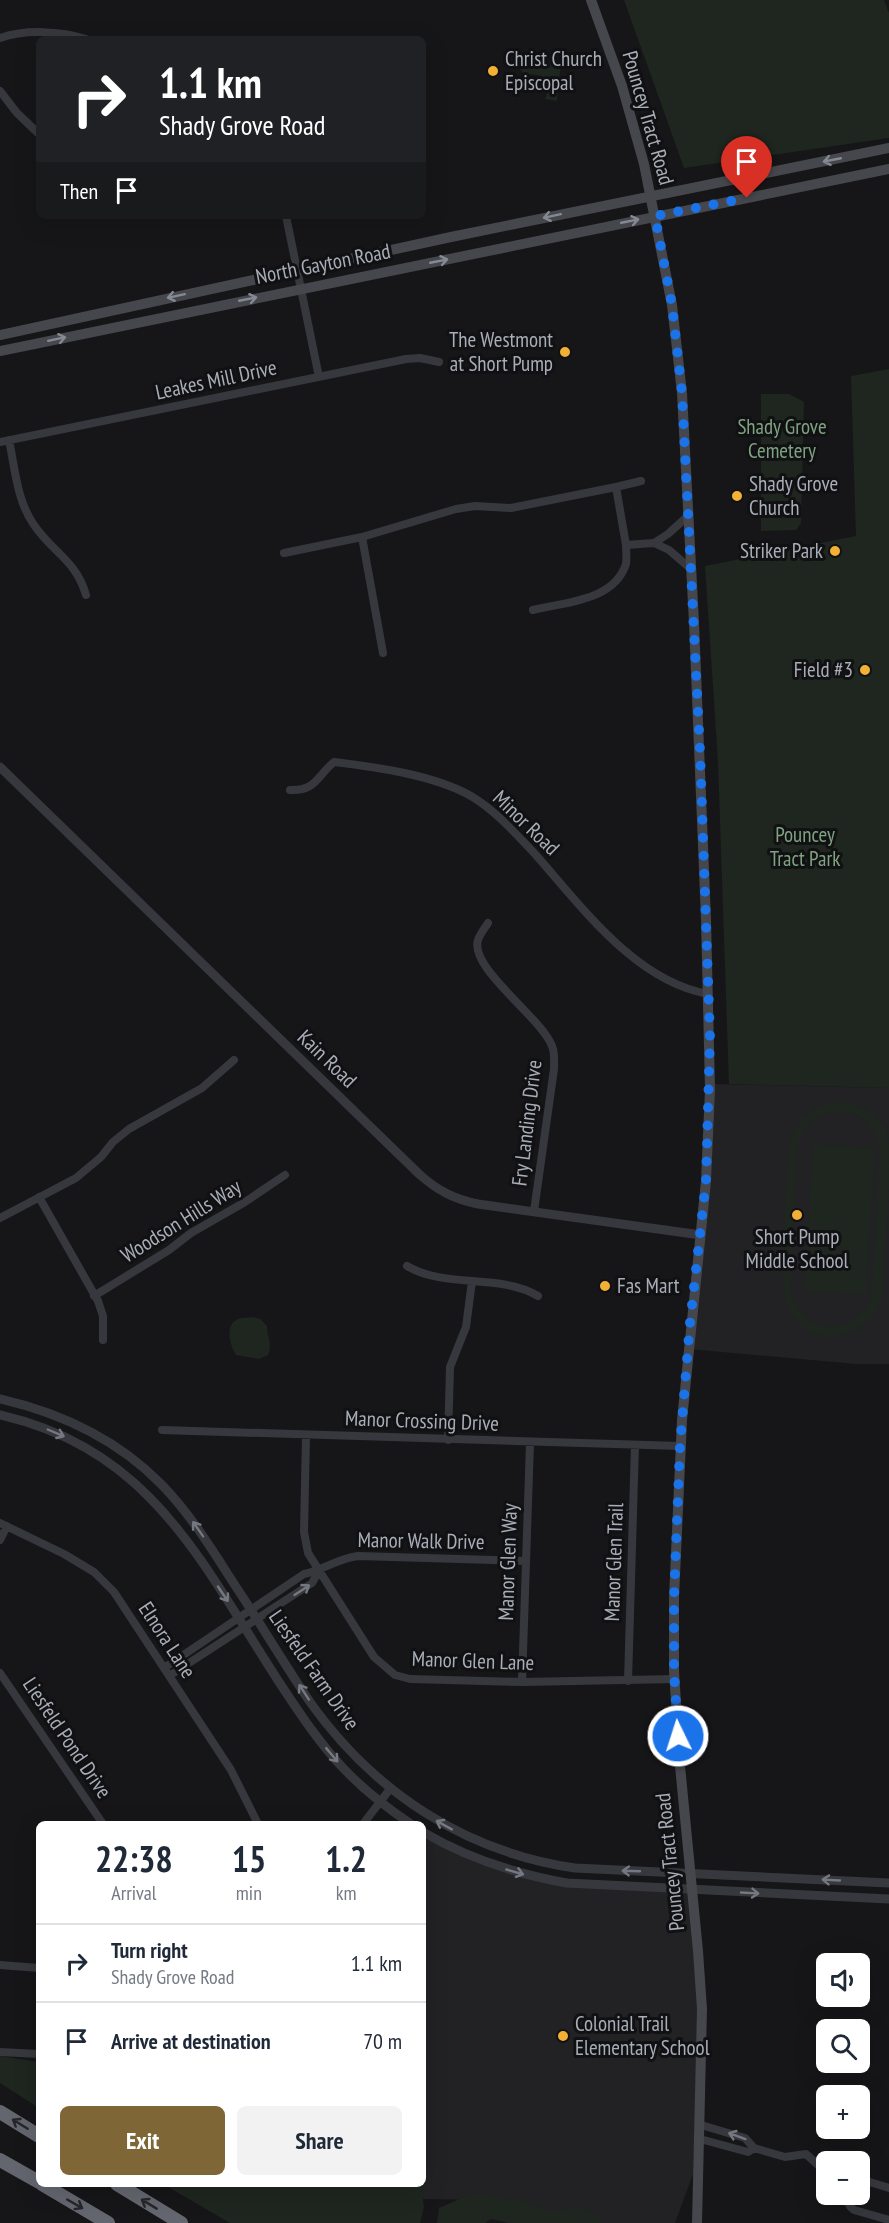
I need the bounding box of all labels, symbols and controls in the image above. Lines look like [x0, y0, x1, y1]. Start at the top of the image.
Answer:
place label: Christ Church Episcopal [505, 45, 602, 96]
street label: Pouncey Tract Road [616, 48, 681, 188]
text: 1.1 km [159, 55, 262, 110]
icon: right [60, 60, 138, 138]
marker: Christ Church Episcopal [486, 64, 500, 78]
text: Shady Grove Road [159, 108, 326, 142]
pin [721, 136, 772, 198]
icon: arrive [730, 145, 763, 178]
one-way arrow [822, 154, 841, 166]
icon: arrive [110, 174, 143, 207]
text: Then [60, 177, 98, 205]
one-way arrow [543, 211, 562, 222]
one-way arrow [620, 215, 640, 226]
street label: North Gayton Road [253, 237, 393, 290]
one-way arrow [429, 255, 449, 266]
one-way arrow [167, 291, 187, 302]
one-way arrow [238, 293, 257, 304]
place label: The Westmont at Short Pump [449, 326, 553, 377]
one-way arrow [47, 333, 67, 344]
marker: The Westmont at Short Pump [558, 345, 572, 359]
street label: Leakes Mill Drive [153, 353, 279, 406]
park label: Shady Grove Cemetery [737, 413, 827, 464]
place label: Shady Grove Church [749, 470, 838, 521]
marker: Shady Grove Church [730, 489, 744, 503]
place label: Striker Park [740, 537, 823, 564]
marker: Striker Park [828, 544, 842, 558]
place label: Field #3 [794, 656, 853, 683]
marker: Field #3 [858, 663, 872, 677]
street label: Minor Road [487, 784, 565, 861]
park label: Pouncey Tract Park [770, 821, 840, 872]
street label: Kain Road [292, 1024, 363, 1093]
street label: Fry Landing Drive [505, 1058, 548, 1187]
street label: Woodson Hills Way [116, 1173, 246, 1268]
marker: Short Pump Middle School [790, 1208, 804, 1222]
place label: Short Pump Middle School [746, 1223, 849, 1274]
place label: Fas Mart [617, 1272, 680, 1299]
marker: Fas Mart [598, 1279, 612, 1293]
street label: Manor Crossing Drive [345, 1404, 499, 1437]
one-way arrow [46, 1427, 64, 1439]
street label: Manor Glen Trail [598, 1502, 629, 1622]
street label: Manor Glen Way [492, 1503, 523, 1621]
one-way arrow [192, 1521, 204, 1537]
street label: Manor Walk Drive [357, 1526, 485, 1555]
one-way arrow [293, 1584, 309, 1596]
one-way arrow [217, 1585, 229, 1602]
street label: Elnora Lane [133, 1597, 202, 1683]
street label: Liesfeld Farm Drive [263, 1604, 366, 1735]
street label: Manor Glen Lane [411, 1645, 535, 1676]
street label: Liesfeld Pond Drive [17, 1672, 118, 1803]
one-way arrow [298, 1684, 310, 1701]
position arrow [646, 1704, 710, 1768]
one-way arrow [326, 1747, 339, 1763]
street label: Pouncey Tract Road [649, 1792, 690, 1932]
one-way arrow [436, 1819, 453, 1831]
text: 22:38 [95, 1835, 173, 1882]
text: 15 [232, 1835, 266, 1882]
text: 1.2 [325, 1835, 367, 1882]
one-way arrow [505, 1866, 524, 1878]
one-way arrow [622, 1866, 642, 1877]
one-way arrow [821, 1874, 841, 1885]
text: Arrival [111, 1880, 156, 1906]
text: min [236, 1880, 262, 1906]
text: km [336, 1880, 356, 1906]
one-way arrow [740, 1887, 760, 1898]
text: Turn right [111, 1936, 188, 1964]
icon: right [60, 1947, 93, 1980]
text: 1.1 km [351, 1949, 402, 1977]
map controls [816, 1953, 870, 2205]
button: sound [816, 1953, 870, 2007]
text: Shady Grove Road [111, 1964, 234, 1990]
place label: Colonial Trail Elementary School [575, 2010, 710, 2061]
button: search [816, 2019, 870, 2073]
icon: arrive [60, 2025, 93, 2058]
text: Arrive at destination [111, 2027, 271, 2055]
text: 70 m [363, 2027, 402, 2055]
marker: Colonial Trail Elementary School [556, 2029, 570, 2043]
button: + [816, 2085, 870, 2139]
button: Exit [60, 2106, 225, 2175]
button: Share [237, 2106, 402, 2175]
one-way arrow [11, 2118, 28, 2131]
one-way arrow [728, 2130, 746, 2141]
button: − [816, 2151, 870, 2205]
one-way arrow [141, 2197, 158, 2209]
one-way arrow [66, 2198, 83, 2210]

